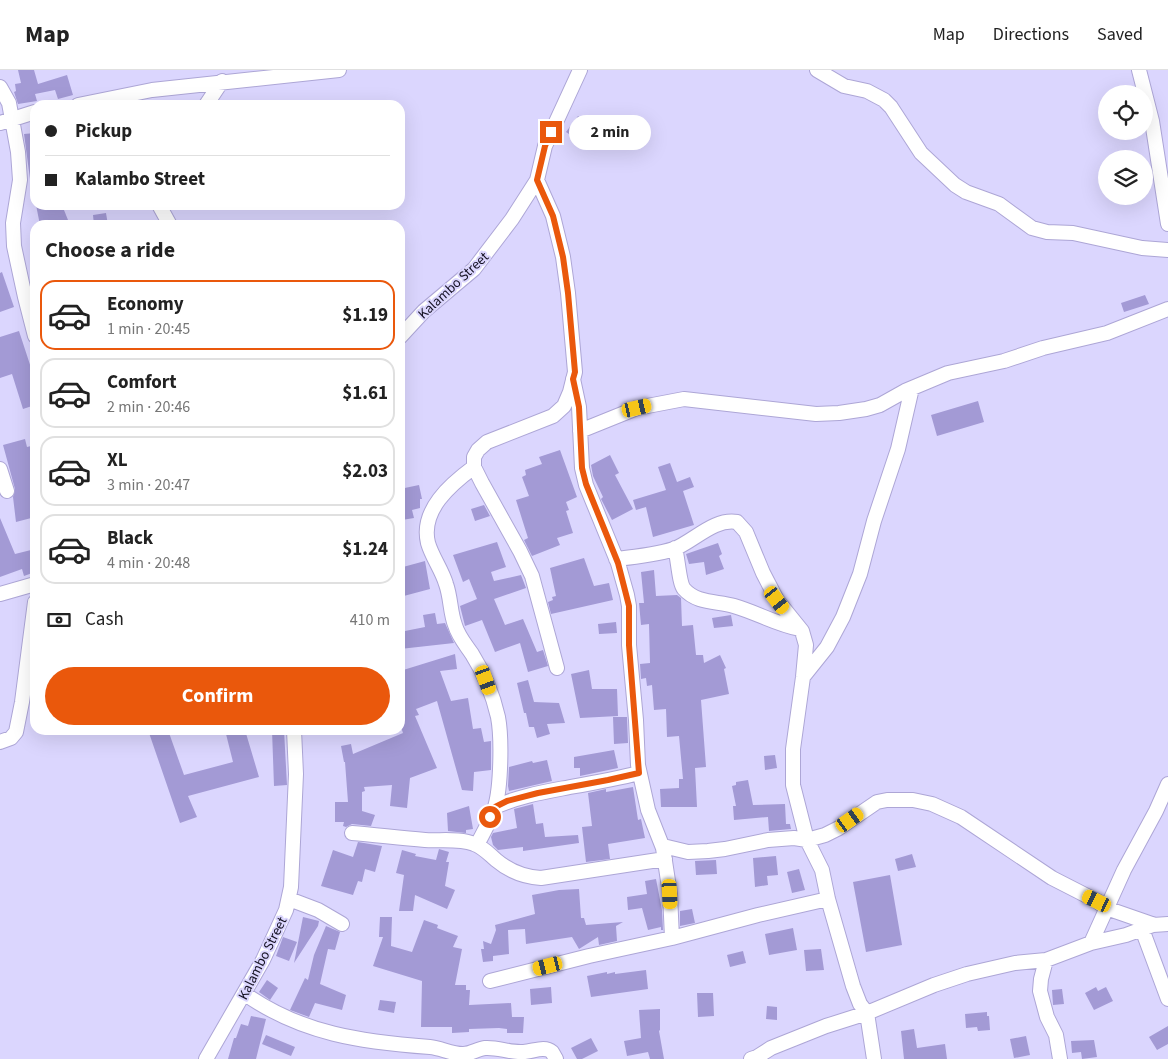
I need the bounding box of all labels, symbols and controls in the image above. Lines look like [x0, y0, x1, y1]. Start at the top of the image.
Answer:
text: Map [25, 17, 70, 52]
text: Map [933, 22, 965, 47]
text: Directions [993, 22, 1069, 47]
text: Saved [1097, 22, 1143, 47]
map controls [1098, 85, 1153, 205]
button: locate [1098, 85, 1153, 140]
callout: 2 min [568, 114, 651, 150]
text: Pickup [75, 118, 132, 145]
route end [540, 121, 562, 143]
text: 2 min [591, 121, 629, 143]
button: layers [1098, 150, 1153, 205]
text: Kalambo Street [75, 166, 205, 193]
text: Choose a ride [45, 234, 175, 266]
street label: Kalambo Street [414, 247, 494, 324]
text: Economy [107, 291, 184, 318]
icon: car [47, 293, 92, 338]
text: $1.19 [342, 302, 388, 329]
text: 1 min · 20:45 [107, 318, 190, 340]
text: Comfort [107, 369, 177, 396]
icon: car [47, 371, 92, 416]
text: $1.61 [342, 380, 388, 407]
text: 2 min · 20:46 [107, 396, 190, 418]
car [620, 397, 653, 419]
text: XL [107, 447, 128, 474]
icon: car [47, 449, 92, 494]
text: $2.03 [342, 458, 388, 485]
text: 3 min · 20:47 [107, 474, 190, 496]
text: Black [107, 525, 153, 552]
icon: car [47, 527, 92, 572]
text: $1.24 [342, 536, 388, 563]
text: 4 min · 20:48 [107, 552, 190, 574]
car [761, 584, 792, 616]
icon: cash [45, 606, 73, 634]
text: Cash [85, 606, 124, 633]
text: 410 m [350, 609, 390, 631]
car [473, 663, 498, 697]
button: Confirm [45, 667, 390, 725]
car [833, 805, 866, 835]
route start [479, 806, 501, 828]
car [661, 879, 678, 909]
car [1080, 888, 1113, 914]
street label: Kalambo Street [233, 913, 292, 1003]
car [531, 955, 564, 977]

